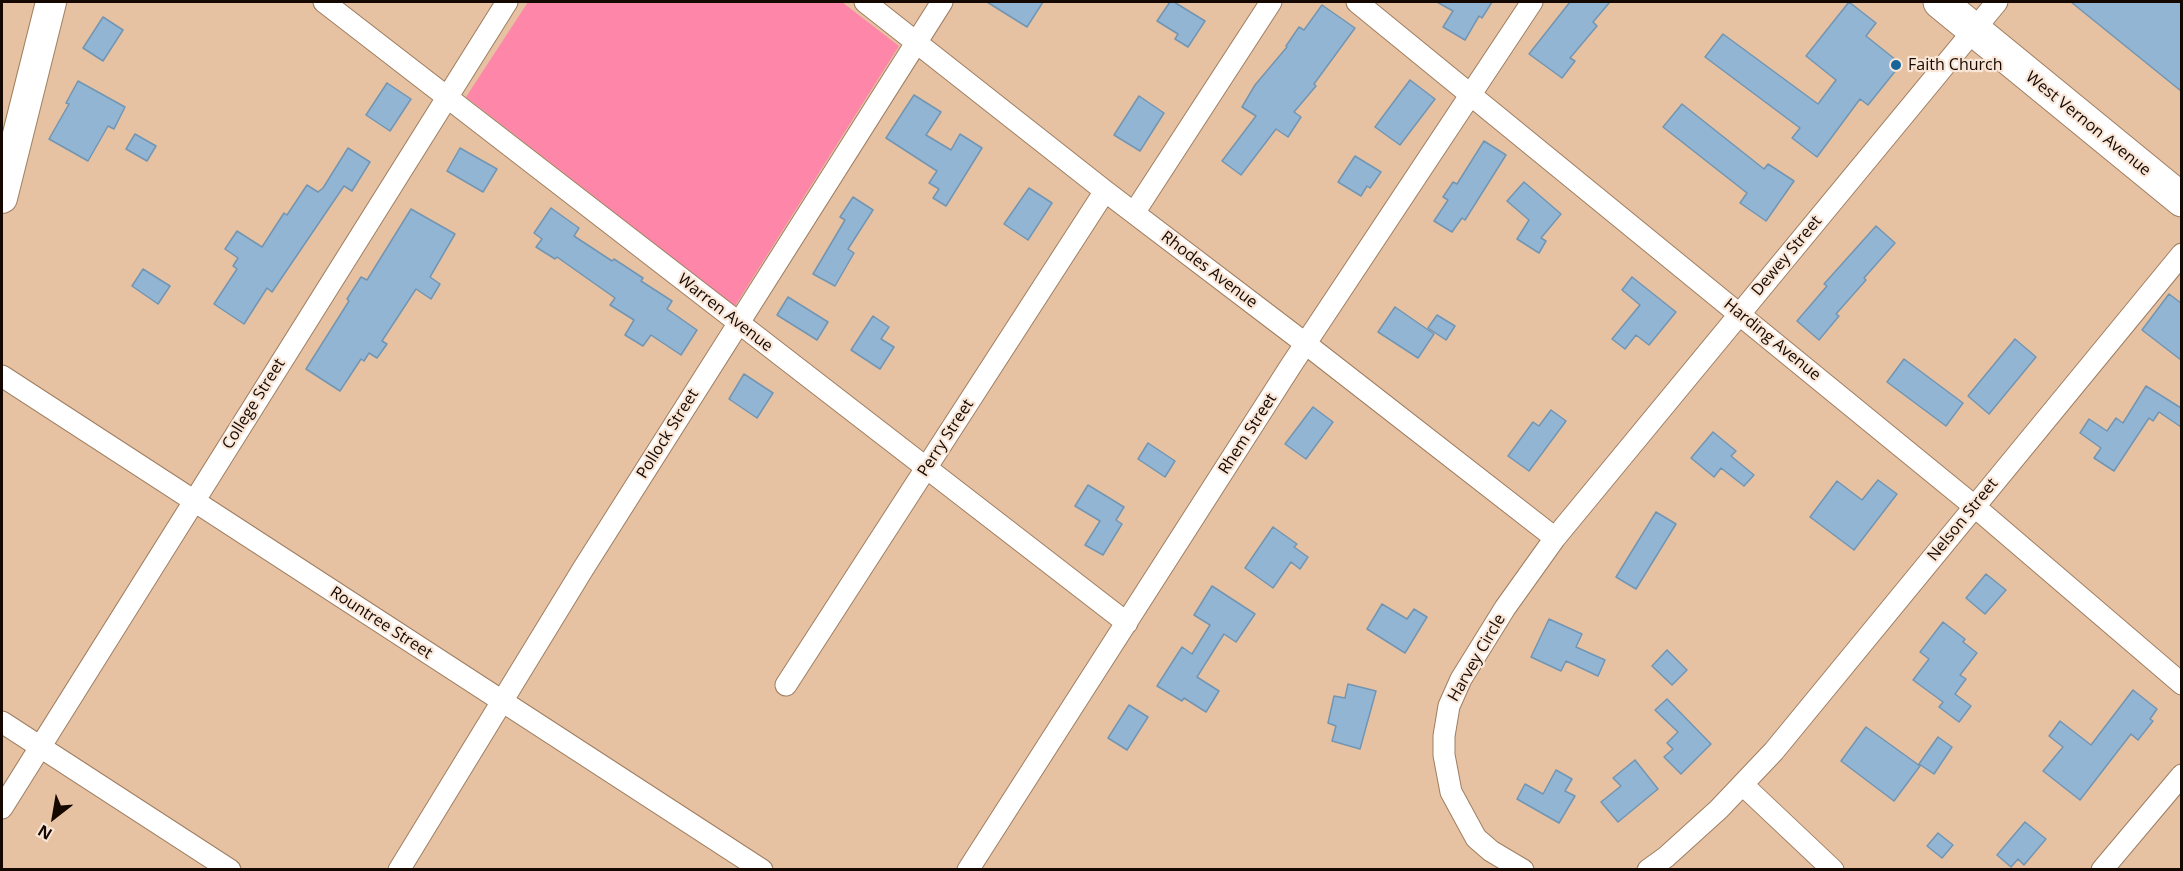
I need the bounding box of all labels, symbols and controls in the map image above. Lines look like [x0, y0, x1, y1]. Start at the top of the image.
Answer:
place label: Faith Church [1908, 55, 2003, 75]
marker: Faith Church [1889, 58, 1903, 72]
street label: West Vernon Avenue [2022, 68, 2154, 180]
street label: Dewey Street [1748, 212, 1826, 300]
street label: Rhodes Avenue [1157, 228, 1261, 312]
street label: Warren Avenue [674, 270, 776, 356]
street label: Harding Avenue [1720, 295, 1824, 385]
street label: College Street [218, 355, 290, 453]
street label: Pollock Street [633, 386, 703, 482]
street label: Rhem Street [1215, 390, 1281, 478]
street label: Perry Street [914, 396, 978, 480]
street label: Nelson Street [1924, 475, 2002, 565]
street label: Rountree Street [326, 583, 436, 663]
street label: Harvey Circle [1444, 611, 1510, 705]
north arrow [24, 787, 84, 847]
text: N [33, 820, 56, 845]

